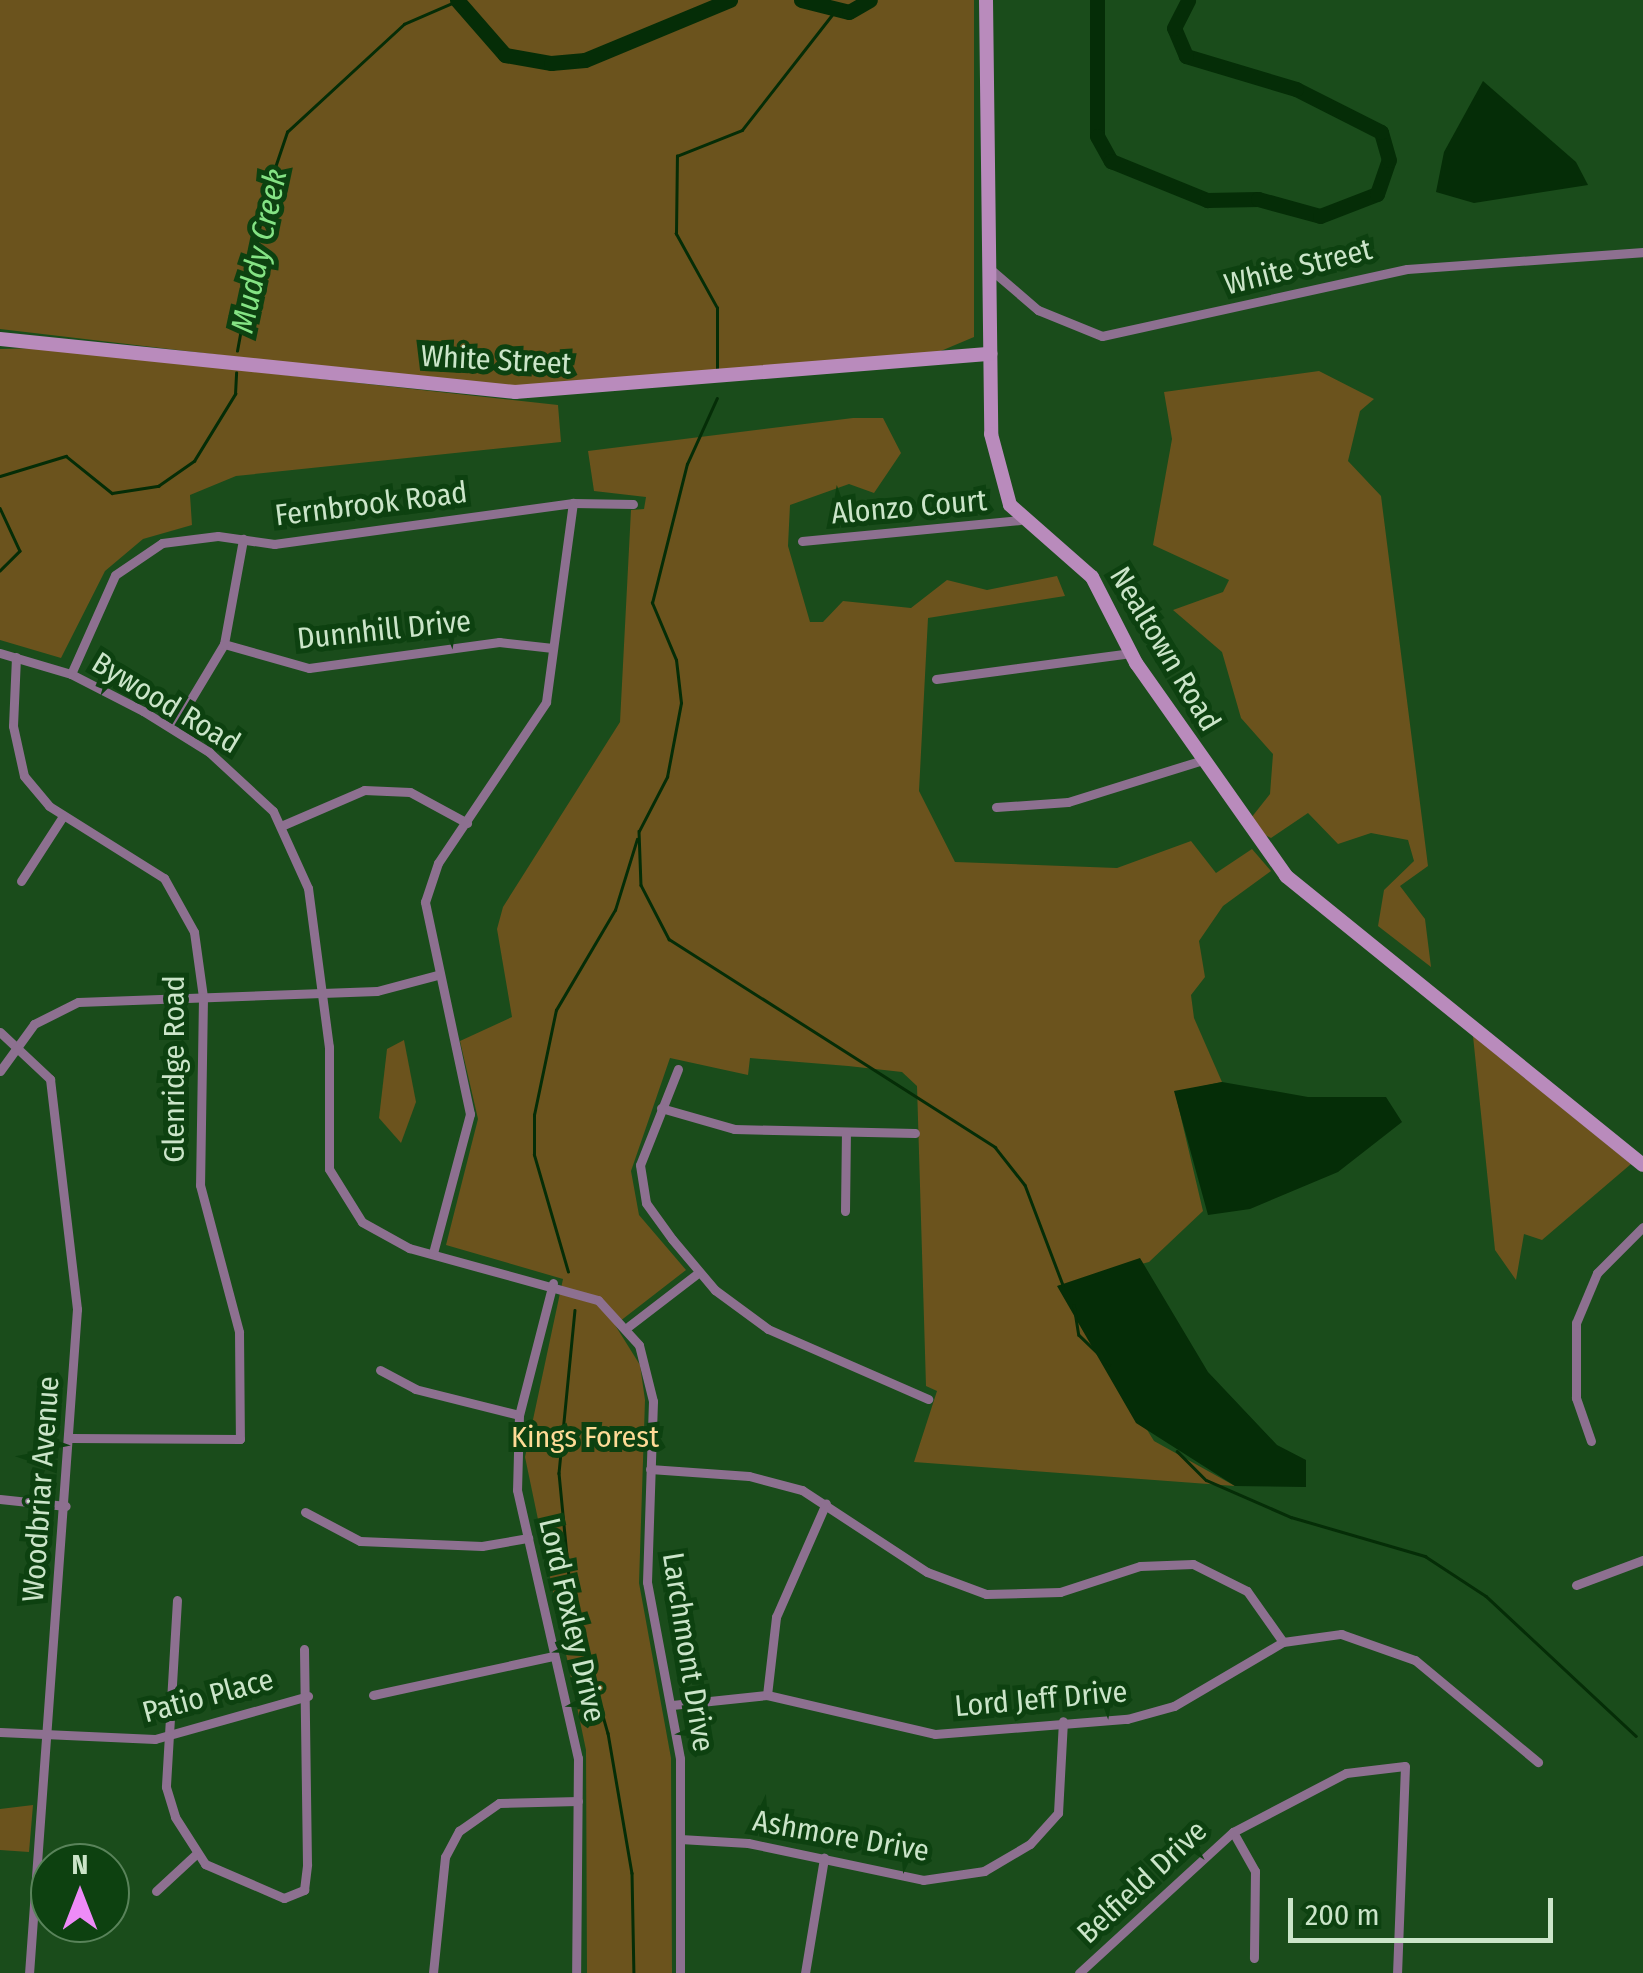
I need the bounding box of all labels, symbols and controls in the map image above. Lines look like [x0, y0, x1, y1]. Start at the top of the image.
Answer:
water label: Muddy Creek [223, 165, 295, 337]
street label: White Street [1220, 231, 1376, 303]
street label: White Street [420, 338, 572, 382]
street label: Fernbrook Road [273, 474, 469, 534]
street label: Alonzo Court [830, 482, 988, 532]
street label: Nealtown Road [1102, 560, 1228, 738]
street label: Dunnhill Drive [295, 603, 473, 657]
street label: Bywood Road [85, 645, 247, 761]
street label: Glenridge Road [156, 975, 192, 1163]
street label: Woodbriar Avenue [15, 1375, 67, 1603]
park label: Kings Forest [511, 1419, 659, 1455]
street label: Lord Foxley Drive [531, 1514, 613, 1726]
street label: Larchmont Drive [654, 1550, 722, 1754]
street label: Patio Place [139, 1661, 277, 1731]
street label: Lord Jeff Drive [953, 1674, 1129, 1724]
street label: Ashmore Drive [750, 1803, 932, 1869]
street label: Belfield Drive [1070, 1813, 1214, 1951]
north arrow [30, 1843, 130, 1943]
text: N [72, 1848, 88, 1881]
scale bar [1293, 1878, 1558, 1940]
text: 200 m [1305, 1897, 1380, 1933]

